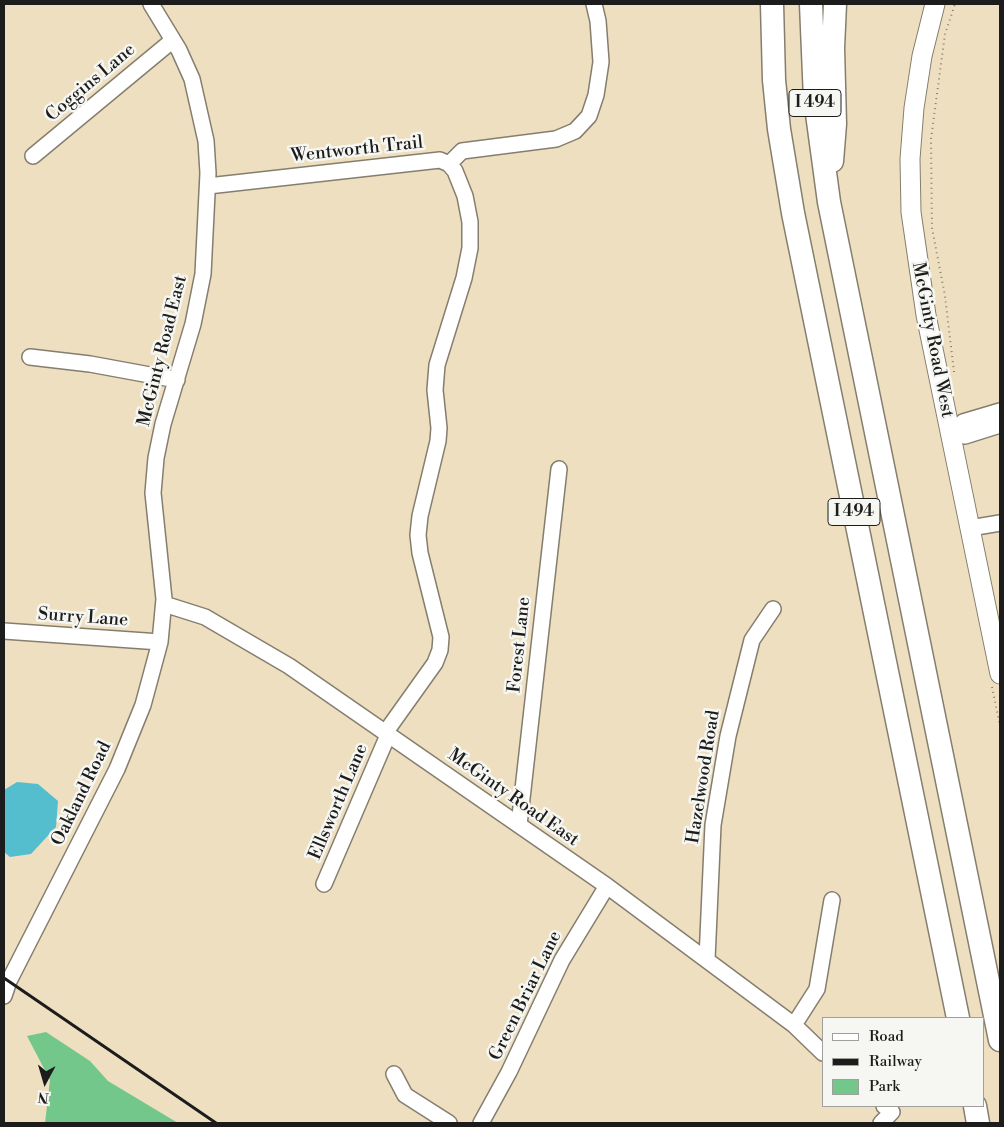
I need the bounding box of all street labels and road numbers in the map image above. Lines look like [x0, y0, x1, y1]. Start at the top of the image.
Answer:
street label: Coggins Lane [42, 39, 140, 127]
road number: I 494 [789, 90, 841, 116]
street label: Wentworth Trail [290, 132, 424, 168]
street label: McGinty Road West [906, 260, 958, 420]
street label: McGinty Road East [134, 273, 192, 429]
road number: I 494 [828, 498, 880, 526]
street label: Forest Lane [504, 596, 536, 694]
street label: Surry Lane [37, 604, 129, 632]
street label: Hazelwood Road [683, 709, 725, 845]
street label: Oakland Road [47, 738, 117, 850]
street label: Ellsworth Lane [305, 741, 373, 863]
street label: McGinty Road East [443, 745, 583, 851]
street label: Green Briar Lane [485, 928, 567, 1064]

